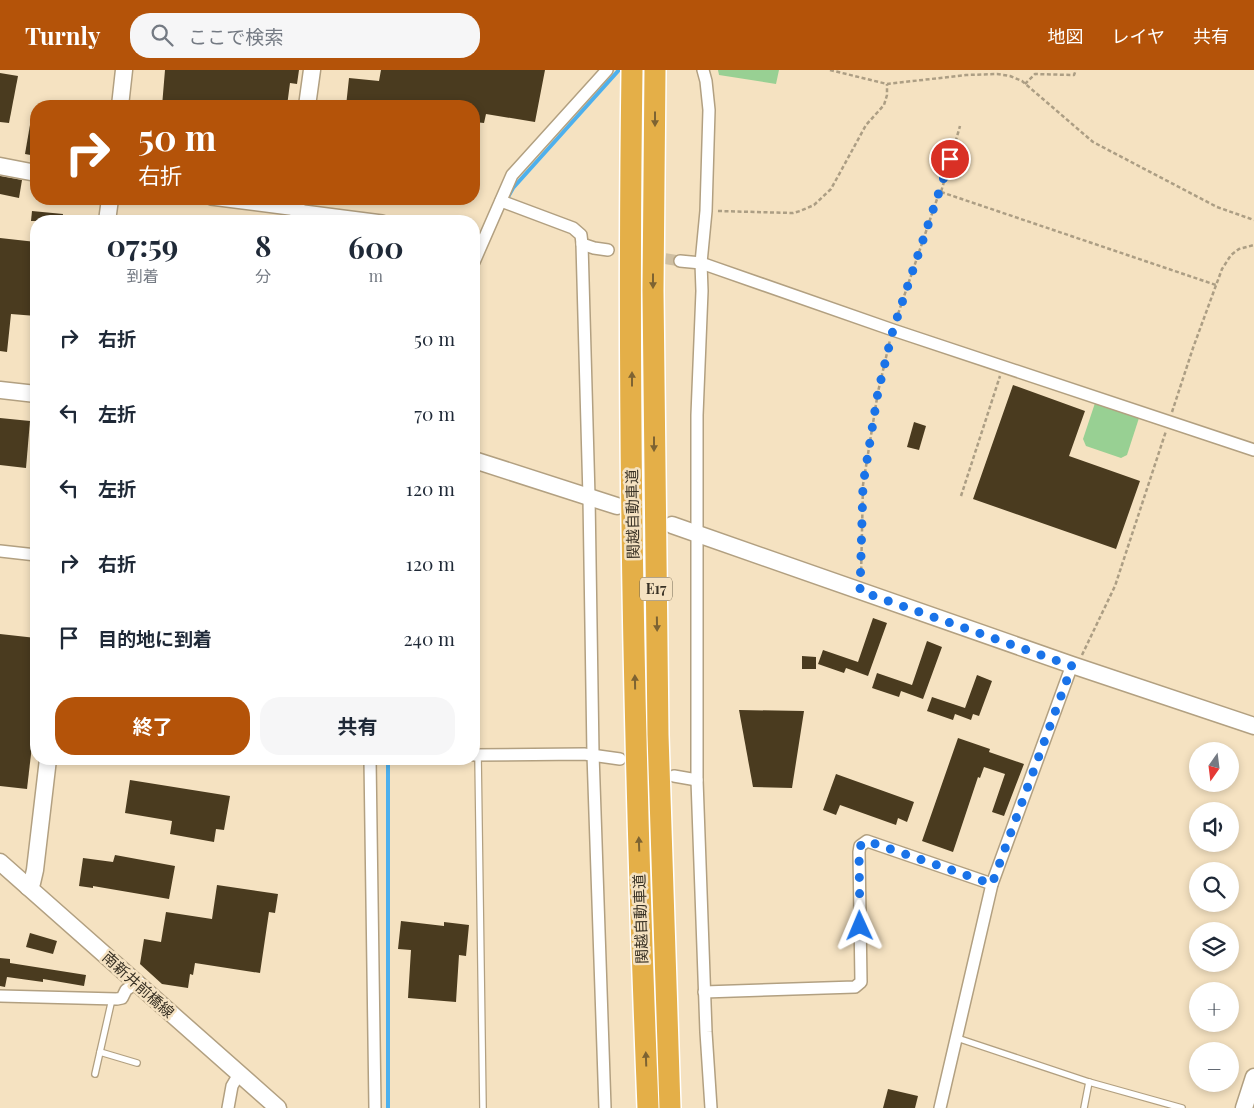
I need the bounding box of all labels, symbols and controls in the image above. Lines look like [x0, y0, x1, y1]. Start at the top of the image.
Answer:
search box [130, 13, 480, 58]
text: Turnly [25, 19, 100, 51]
icon: search [148, 21, 176, 49]
text: ここで検索 [188, 23, 283, 49]
text: 地図 [1048, 24, 1084, 48]
text: レイヤ [1112, 24, 1165, 48]
text: 共有 [1193, 24, 1229, 48]
one-way arrow [651, 111, 659, 127]
text: 50 m [138, 113, 216, 160]
icon: right [55, 120, 120, 185]
pin [929, 138, 971, 180]
icon: arrive [936, 145, 964, 173]
text: 右折 [138, 160, 182, 190]
text: 07:59 [106, 225, 178, 265]
text: 8 [255, 225, 272, 265]
text: 600 [348, 227, 404, 267]
text: 到着 [126, 265, 158, 286]
text: 分 [255, 265, 271, 286]
text: m [369, 265, 383, 286]
one-way arrow [649, 273, 657, 289]
icon: right [55, 324, 83, 352]
text: 右折 [98, 325, 136, 351]
text: 50 m [414, 325, 455, 351]
one-way arrow [628, 371, 636, 387]
icon: left [55, 399, 83, 427]
text: 左折 [98, 400, 136, 426]
text: 70 m [414, 400, 455, 426]
one-way arrow [651, 436, 659, 452]
street label: 関越自動車道 [621, 469, 643, 559]
icon: left [55, 474, 83, 502]
text: 左折 [98, 475, 136, 501]
text: 120 m [406, 475, 455, 501]
icon: right [55, 549, 83, 577]
text: 右折 [98, 550, 136, 576]
text: 120 m [406, 550, 455, 576]
road number: E17 [640, 578, 672, 600]
one-way arrow [653, 616, 661, 632]
icon: arrive [55, 624, 83, 652]
text: 目的地に到着 [98, 625, 212, 651]
text: 240 m [404, 625, 455, 651]
one-way arrow [630, 674, 638, 690]
button: 終了 [55, 697, 250, 755]
button: 共有 [260, 697, 455, 755]
north arrow [1189, 742, 1239, 792]
map controls [1189, 742, 1239, 1092]
button: sound [1189, 802, 1239, 852]
one-way arrow [634, 836, 642, 852]
button: search [1189, 862, 1239, 912]
street label: 関越自動車道 [628, 874, 652, 964]
position arrow [833, 899, 885, 951]
button: layers [1189, 922, 1239, 972]
street label: 南新井前橋線 [99, 947, 179, 1022]
button: + [1189, 982, 1239, 1032]
button: − [1189, 1042, 1239, 1092]
one-way arrow [641, 1051, 649, 1067]

